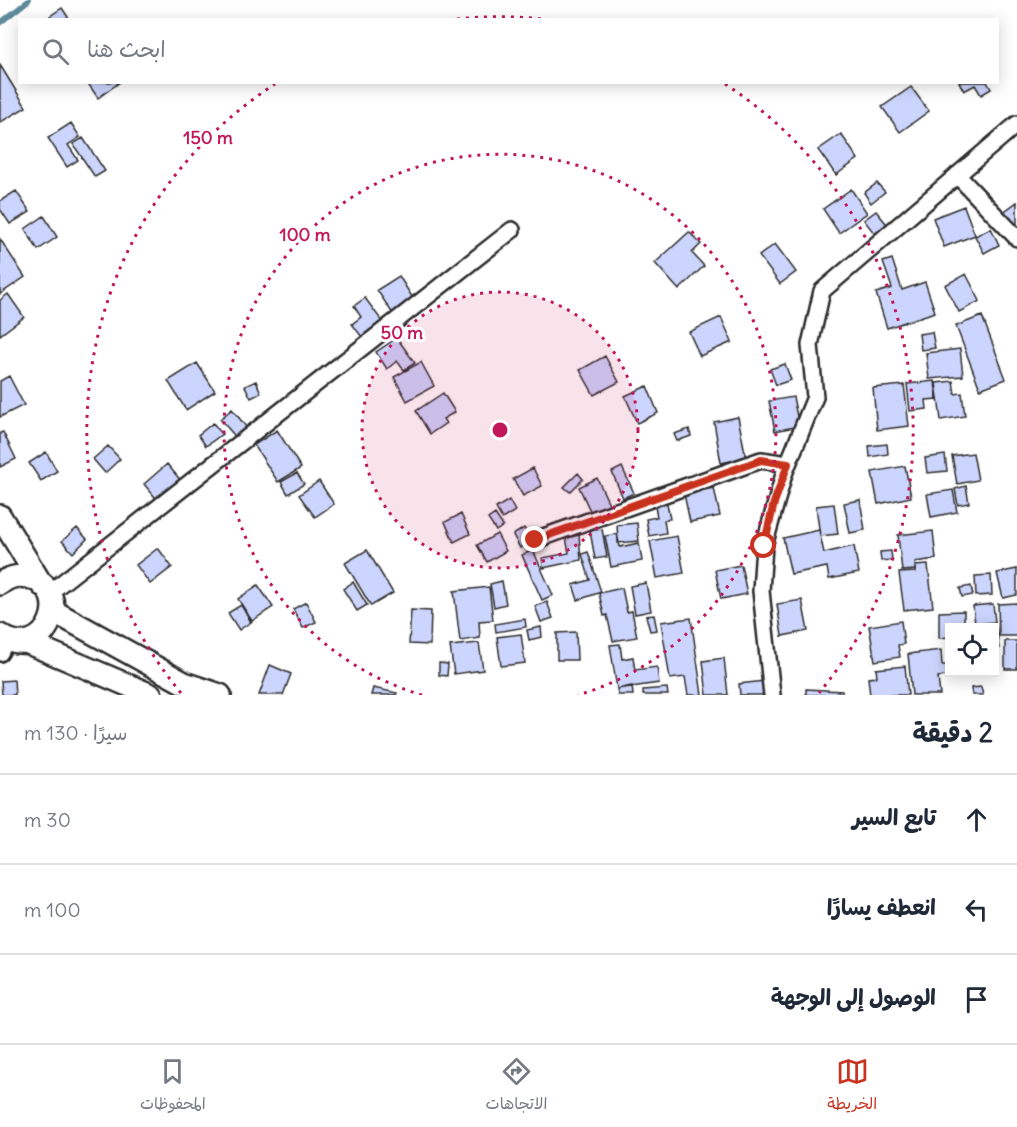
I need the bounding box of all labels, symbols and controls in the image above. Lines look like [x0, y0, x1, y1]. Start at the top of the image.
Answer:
search box [18, 18, 999, 84]
icon: search [39, 35, 72, 68]
text: ابحث هنا [87, 35, 166, 63]
text: 150 m [183, 126, 233, 149]
text: 100 m [280, 223, 331, 246]
text: 50 m [381, 321, 423, 344]
centre of rings [490, 420, 510, 440]
route end [521, 526, 547, 552]
route start [750, 532, 776, 558]
map controls [945, 623, 999, 677]
button: locate [945, 623, 999, 677]
text: 2 دقيقة [913, 716, 993, 749]
text: سيرًا · 130 m [24, 720, 128, 745]
text: تابع السير [852, 803, 936, 831]
icon: ahead [960, 803, 993, 836]
text: 30 m [24, 807, 71, 832]
text: انعطف يسارًا [827, 893, 936, 921]
icon: left [960, 893, 993, 926]
text: 100 m [24, 897, 81, 922]
text: الوصول إلى الوجهة [771, 983, 936, 1011]
icon: arrive [960, 983, 993, 1016]
tab: المحفوظات [140, 1055, 206, 1118]
tab: الاتجاهات [486, 1055, 547, 1118]
tab: الخريطة [827, 1055, 877, 1118]

